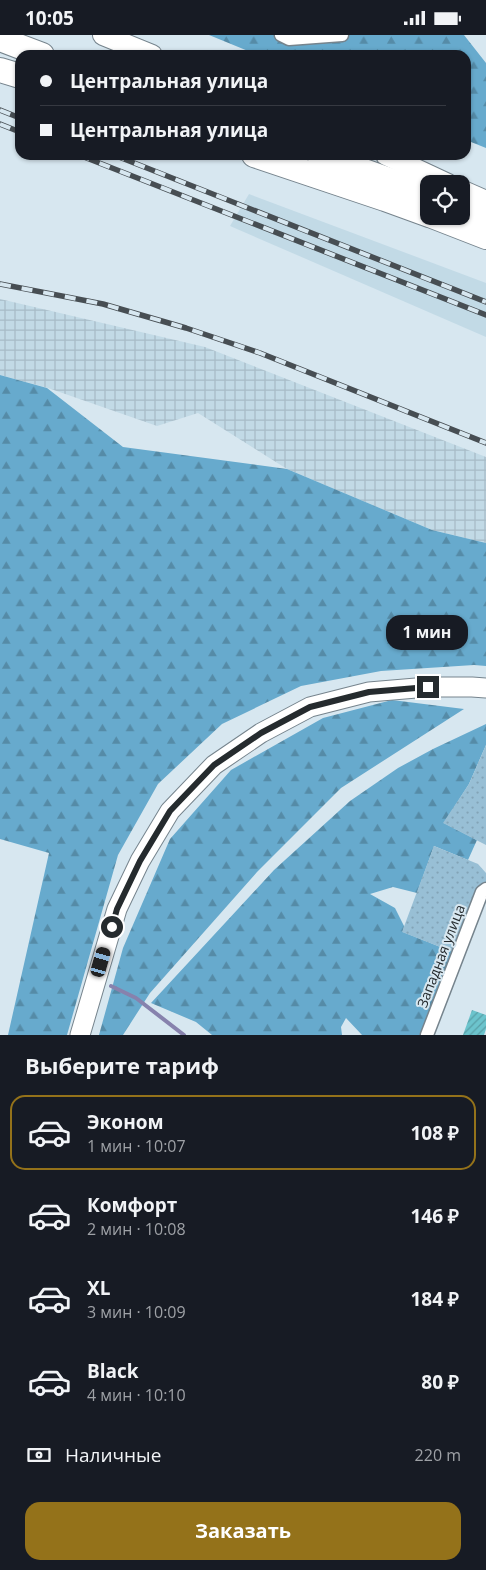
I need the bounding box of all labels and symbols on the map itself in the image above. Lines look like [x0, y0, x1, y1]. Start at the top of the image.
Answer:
callout: 1 мин [387, 615, 469, 649]
route end [417, 676, 439, 698]
street label: Западная улица [412, 902, 469, 1010]
route start [101, 916, 123, 938]
car [89, 946, 112, 978]

